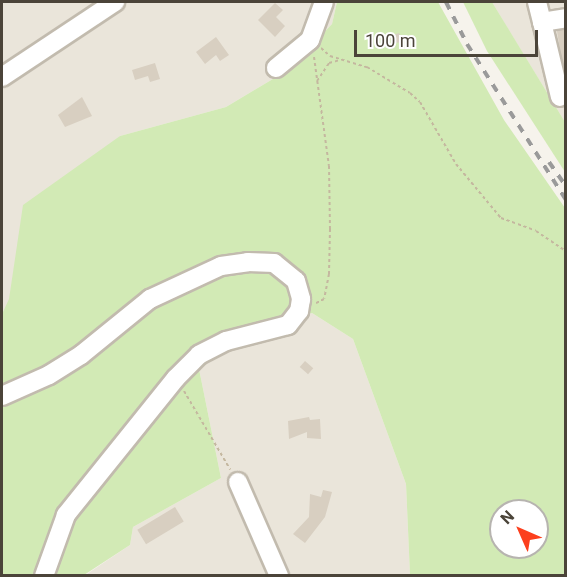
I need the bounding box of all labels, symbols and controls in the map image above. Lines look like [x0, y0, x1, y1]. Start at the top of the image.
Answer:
scale bar [357, 18, 542, 56]
text: 100 m [365, 30, 416, 51]
north arrow [489, 499, 549, 559]
text: N [497, 507, 518, 528]

